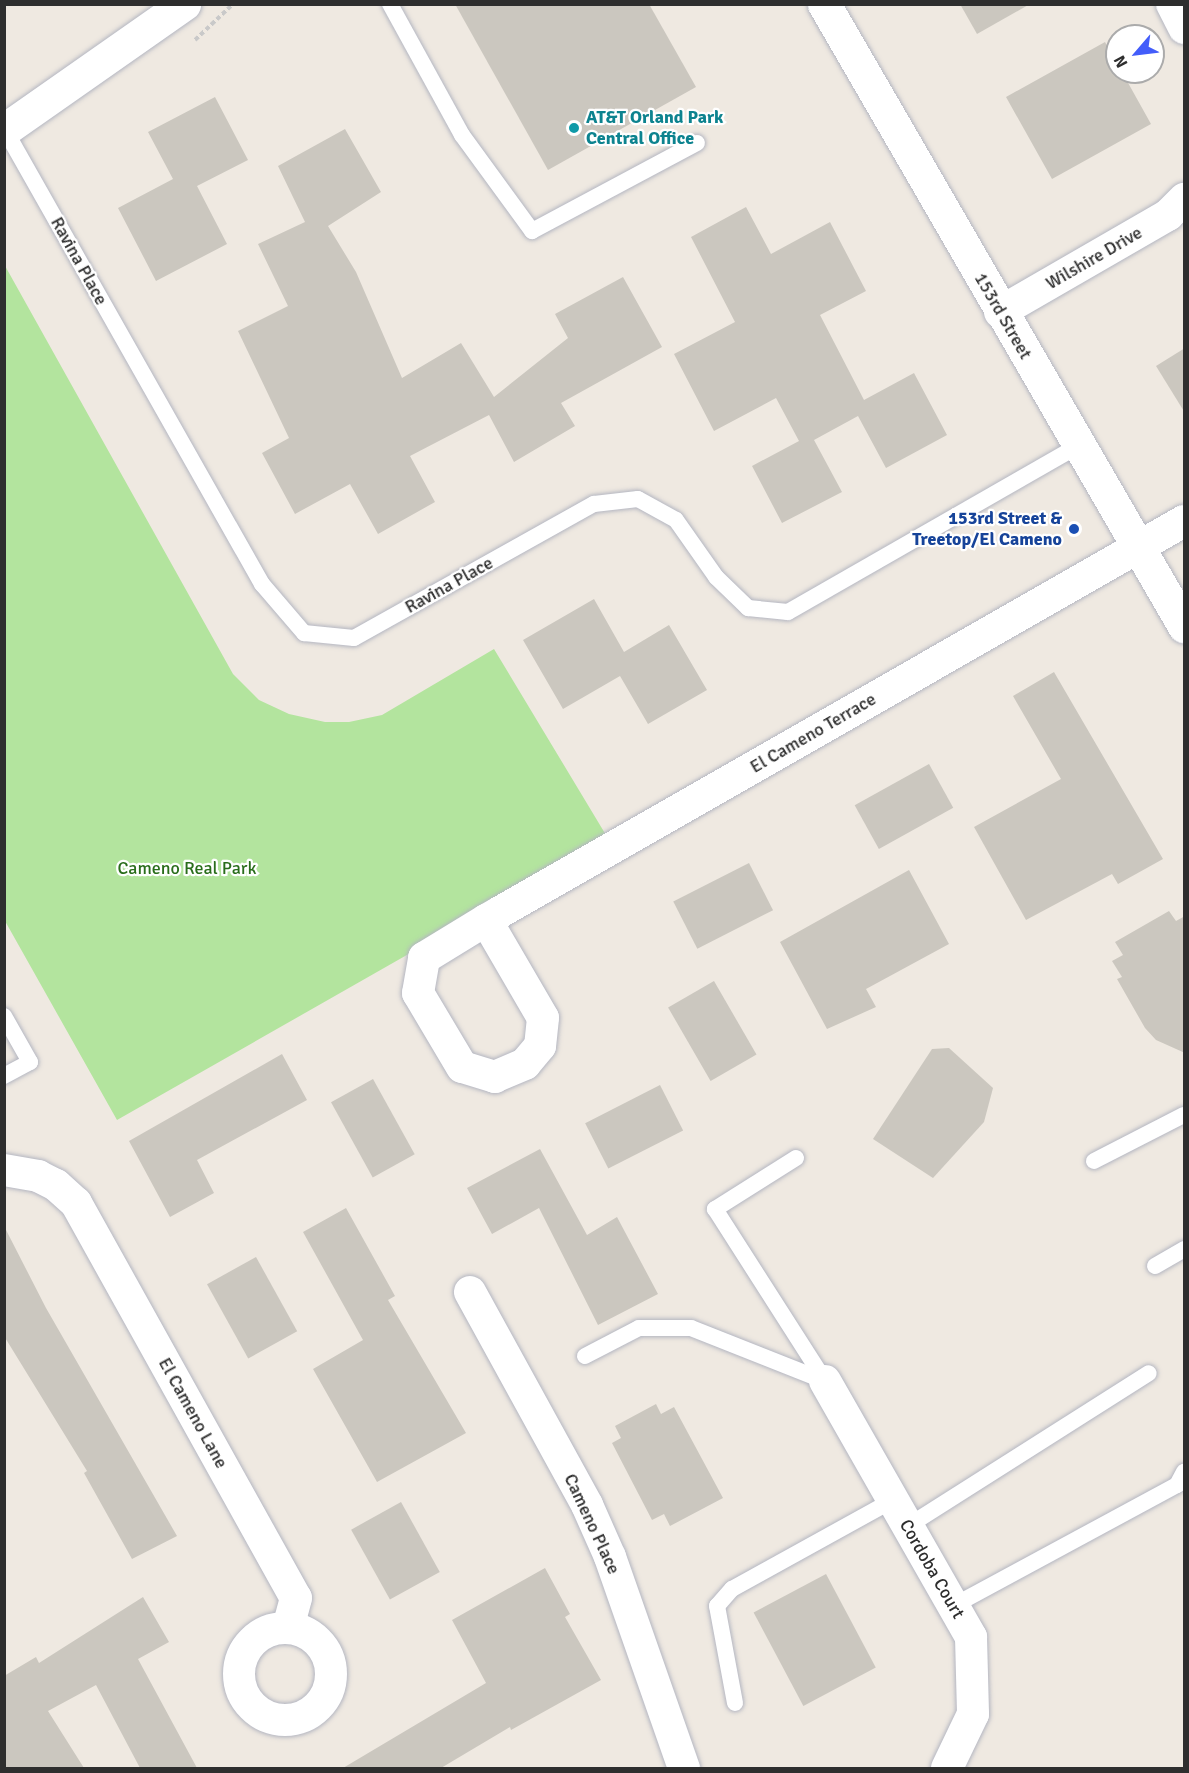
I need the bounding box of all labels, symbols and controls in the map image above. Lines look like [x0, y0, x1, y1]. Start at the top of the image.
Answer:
north arrow [1105, 24, 1165, 84]
text: N [1109, 52, 1132, 71]
place label: AT&T Orland Park Central Office [586, 107, 724, 150]
marker: AT&T Orland Park Central Office [567, 121, 581, 135]
street label: Ravina Place [46, 213, 112, 309]
street label: Wilshire Drive [1042, 222, 1146, 294]
street label: 153rd Street [970, 269, 1036, 363]
place label: 153rd Street & Treetop/El Cameno [912, 508, 1062, 550]
marker: 153rd Street & Treetop/El Cameno [1067, 522, 1081, 536]
street label: Ravina Place [401, 552, 497, 618]
street label: El Cameno Terrace [746, 688, 880, 778]
park label: Cameno Real Park [118, 857, 256, 879]
street label: El Cameno Lane [154, 1354, 232, 1472]
street label: Cameno Place [559, 1470, 625, 1578]
street label: Cordoba Court [895, 1515, 969, 1623]

